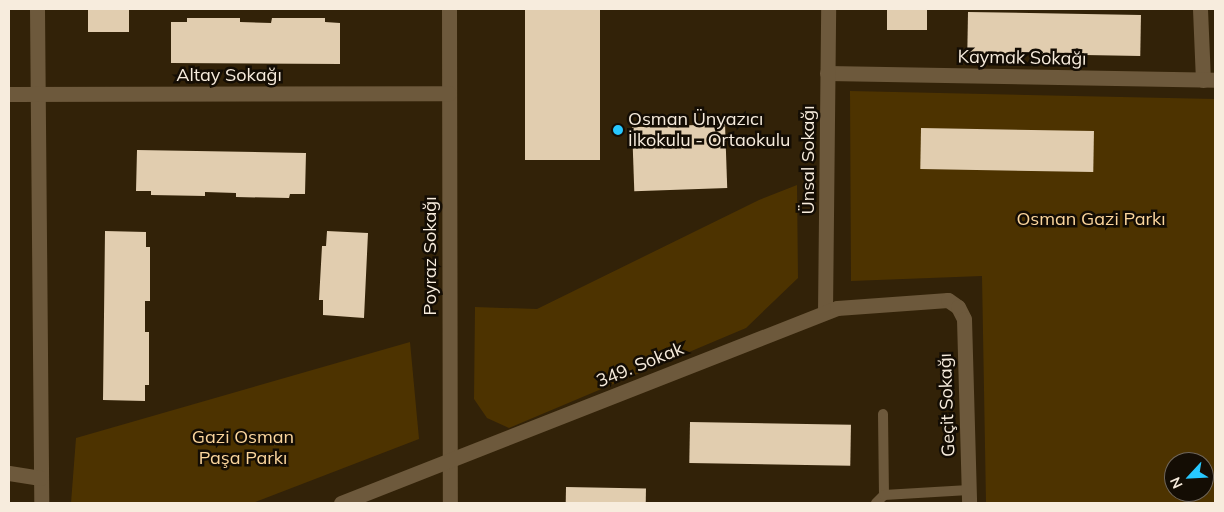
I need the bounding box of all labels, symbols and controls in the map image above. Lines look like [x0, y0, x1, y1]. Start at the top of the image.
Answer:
street label: Kaymak Sokağı [957, 46, 1087, 70]
street label: Altay Sokağı [176, 64, 282, 86]
street label: Ünsal Sokağı [797, 105, 819, 215]
place label: Osman Ünyazıcı İlkokulu - Ortaokulu [628, 109, 790, 152]
marker: Osman Ünyazıcı İlkokulu - Ortaokulu [612, 124, 624, 136]
street label: Poyraz Sokağı [419, 197, 441, 315]
park label: Osman Gazi Parkı [1016, 208, 1166, 230]
street label: 349. Sokak [593, 338, 687, 392]
street label: Geçit Sokağı [934, 353, 960, 457]
park label: Gazi Osman Paşa Parkı [192, 427, 294, 469]
north arrow [1164, 452, 1214, 502]
text: N [1166, 474, 1187, 492]

